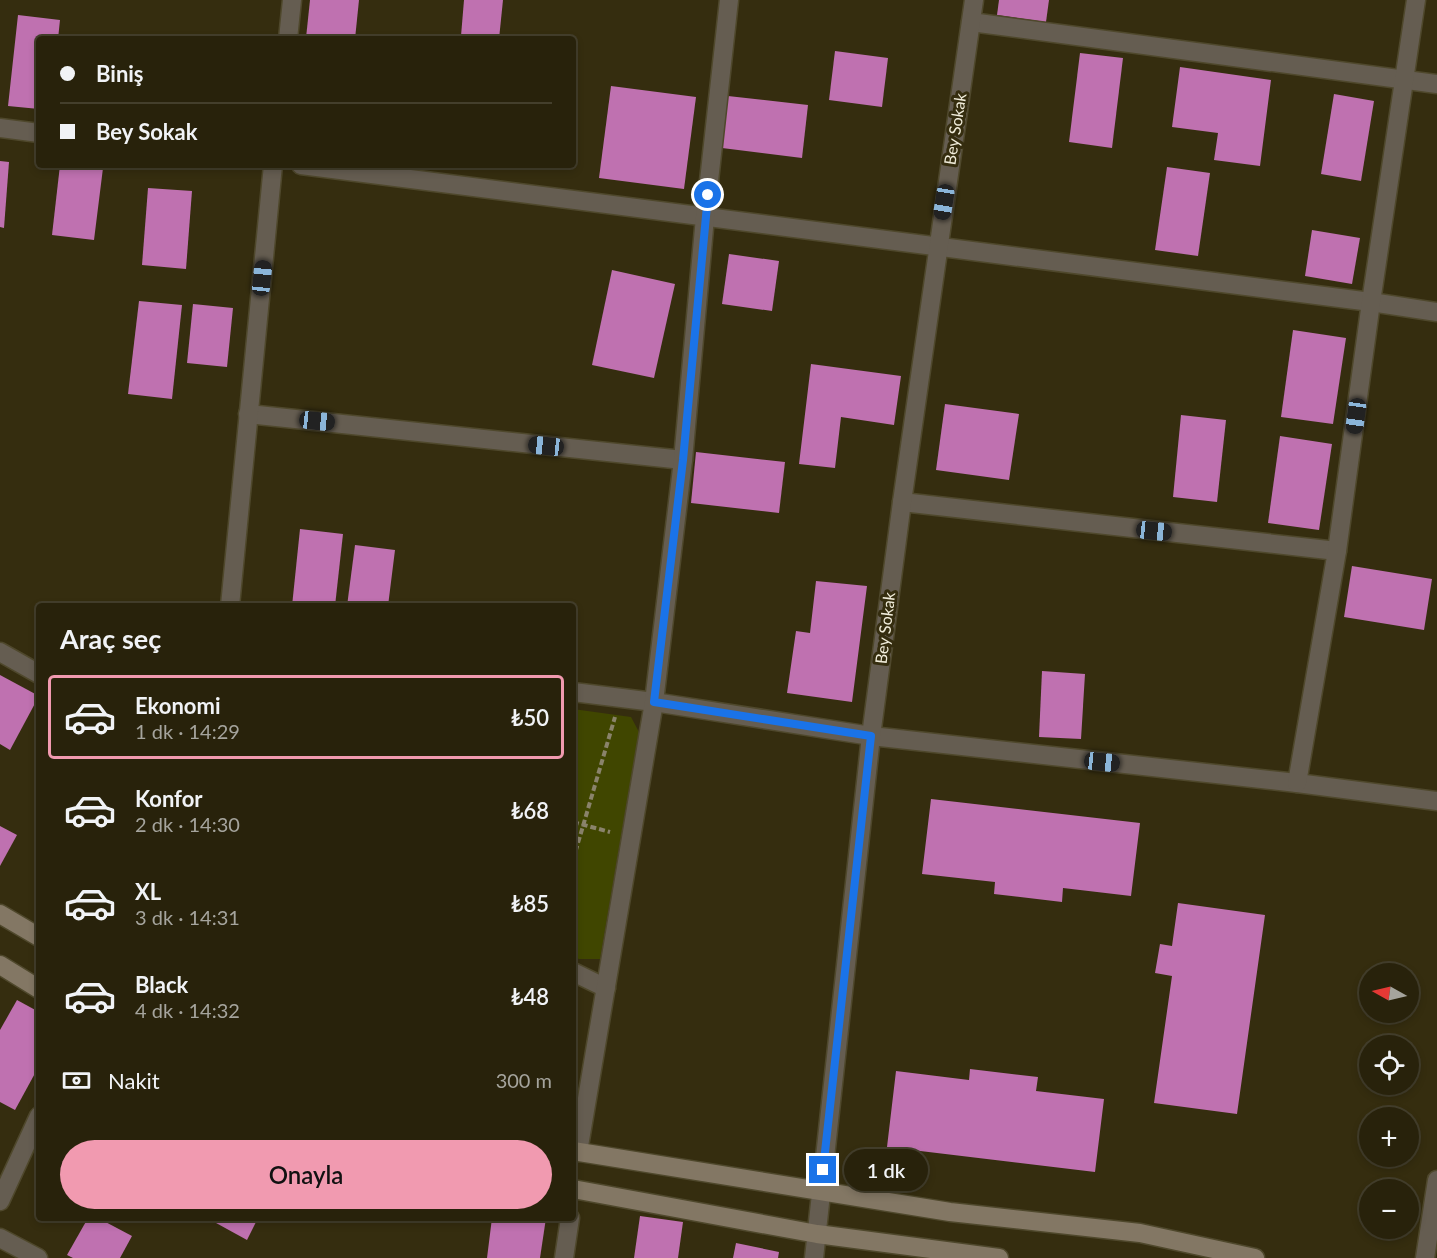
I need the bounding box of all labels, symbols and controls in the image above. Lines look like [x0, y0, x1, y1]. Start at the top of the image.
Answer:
text: Biniş [96, 60, 144, 87]
street label: Bey Sokak [939, 91, 970, 166]
text: Bey Sokak [96, 118, 198, 145]
route start [694, 181, 721, 208]
car [932, 183, 956, 221]
car [251, 259, 273, 297]
car [1345, 397, 1367, 435]
car [298, 410, 336, 432]
car [527, 435, 565, 457]
car [1135, 520, 1173, 542]
street label: Bey Sokak [871, 590, 898, 665]
text: Araç seç [60, 622, 161, 655]
icon: car [63, 690, 117, 744]
text: Ekonomi [135, 692, 221, 719]
text: ₺50 [511, 704, 549, 731]
text: 1 dk · 14:29 [135, 719, 240, 743]
car [1083, 751, 1121, 773]
icon: car [63, 783, 117, 837]
text: Konfor [135, 785, 203, 812]
text: ₺68 [511, 797, 549, 824]
text: 2 dk · 14:30 [135, 812, 240, 836]
icon: car [63, 876, 117, 930]
text: XL [135, 878, 161, 905]
text: ₺85 [511, 890, 549, 917]
text: 3 dk · 14:31 [135, 905, 240, 929]
north arrow [1359, 963, 1419, 1023]
map controls [1359, 963, 1419, 1239]
icon: car [63, 969, 117, 1023]
text: Black [135, 971, 188, 998]
text: ₺48 [511, 983, 549, 1010]
text: 4 dk · 14:32 [135, 998, 240, 1022]
button: locate [1359, 1035, 1419, 1095]
icon: cash [60, 1064, 93, 1097]
text: Nakit [108, 1067, 160, 1094]
text: 300 m [496, 1068, 552, 1092]
button: + [1359, 1107, 1419, 1167]
button: Onayla [60, 1140, 552, 1209]
callout: 1 dk [844, 1149, 928, 1191]
route end [809, 1156, 836, 1183]
text: 1 dk [867, 1158, 905, 1182]
button: − [1359, 1179, 1419, 1239]

